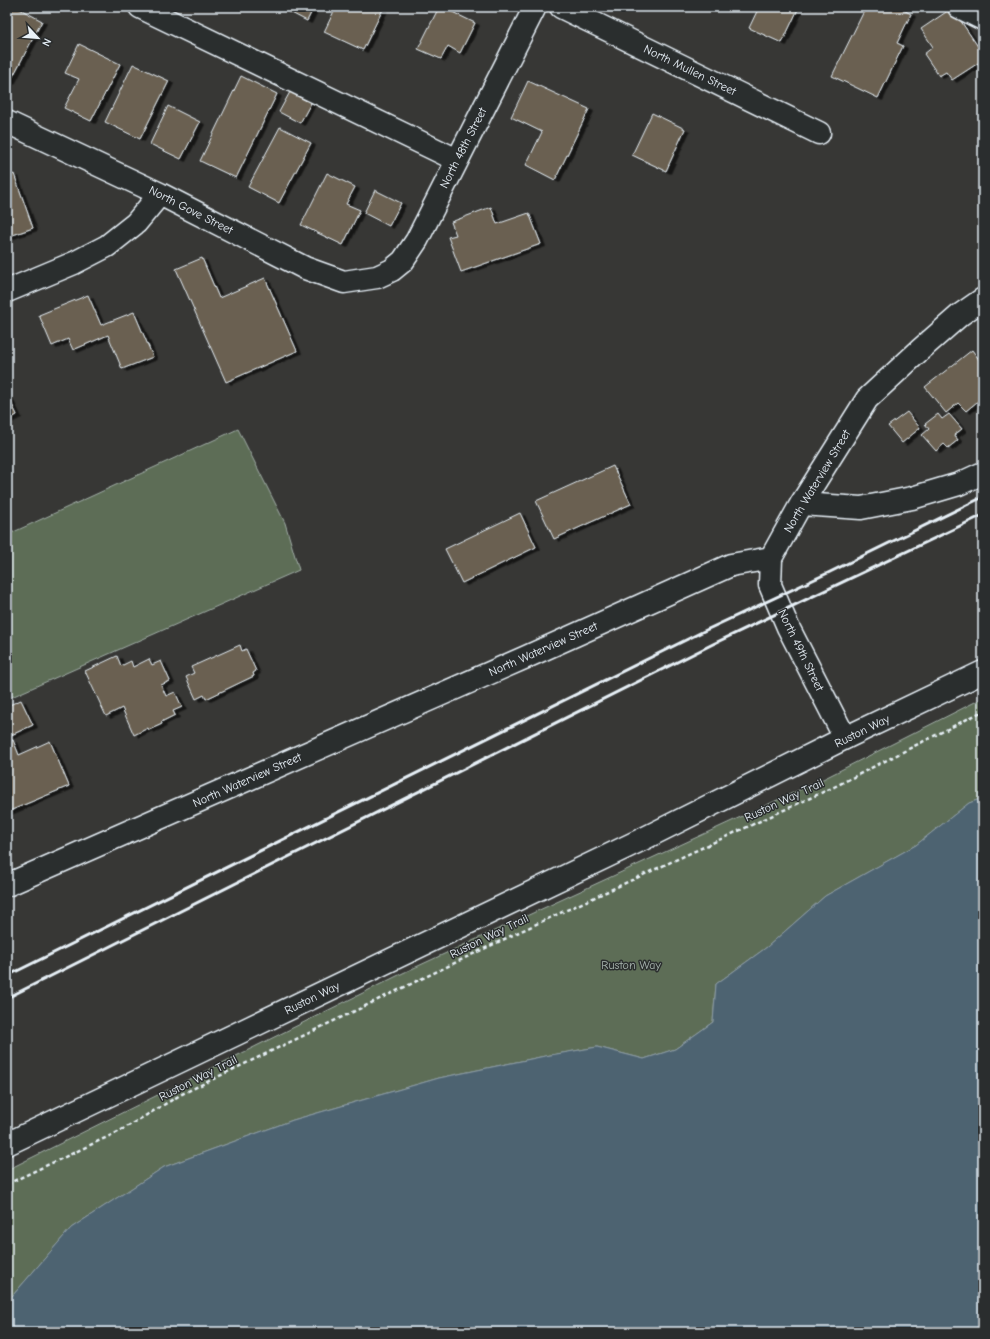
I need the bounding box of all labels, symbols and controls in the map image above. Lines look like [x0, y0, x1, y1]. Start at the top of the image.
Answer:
north arrow [18, 18, 58, 58]
text: N [39, 36, 54, 48]
street label: North Mullen Street [642, 42, 739, 99]
street label: North 48th Street [437, 105, 490, 191]
street label: North Gove Street [147, 183, 236, 237]
street label: North Waterview Street [781, 427, 854, 535]
street label: North 49th Street [775, 607, 827, 694]
street label: North Waterview Street [486, 618, 600, 679]
street label: Ruston Way [832, 711, 892, 750]
street label: North Waterview Street [190, 749, 304, 810]
street label: Ruston Way Trail [742, 776, 826, 824]
street label: Ruston Way Trail [447, 911, 531, 961]
park label: Ruston Way [601, 958, 661, 972]
street label: Ruston Way [282, 978, 342, 1017]
street label: Ruston Way Trail [157, 1052, 239, 1104]

